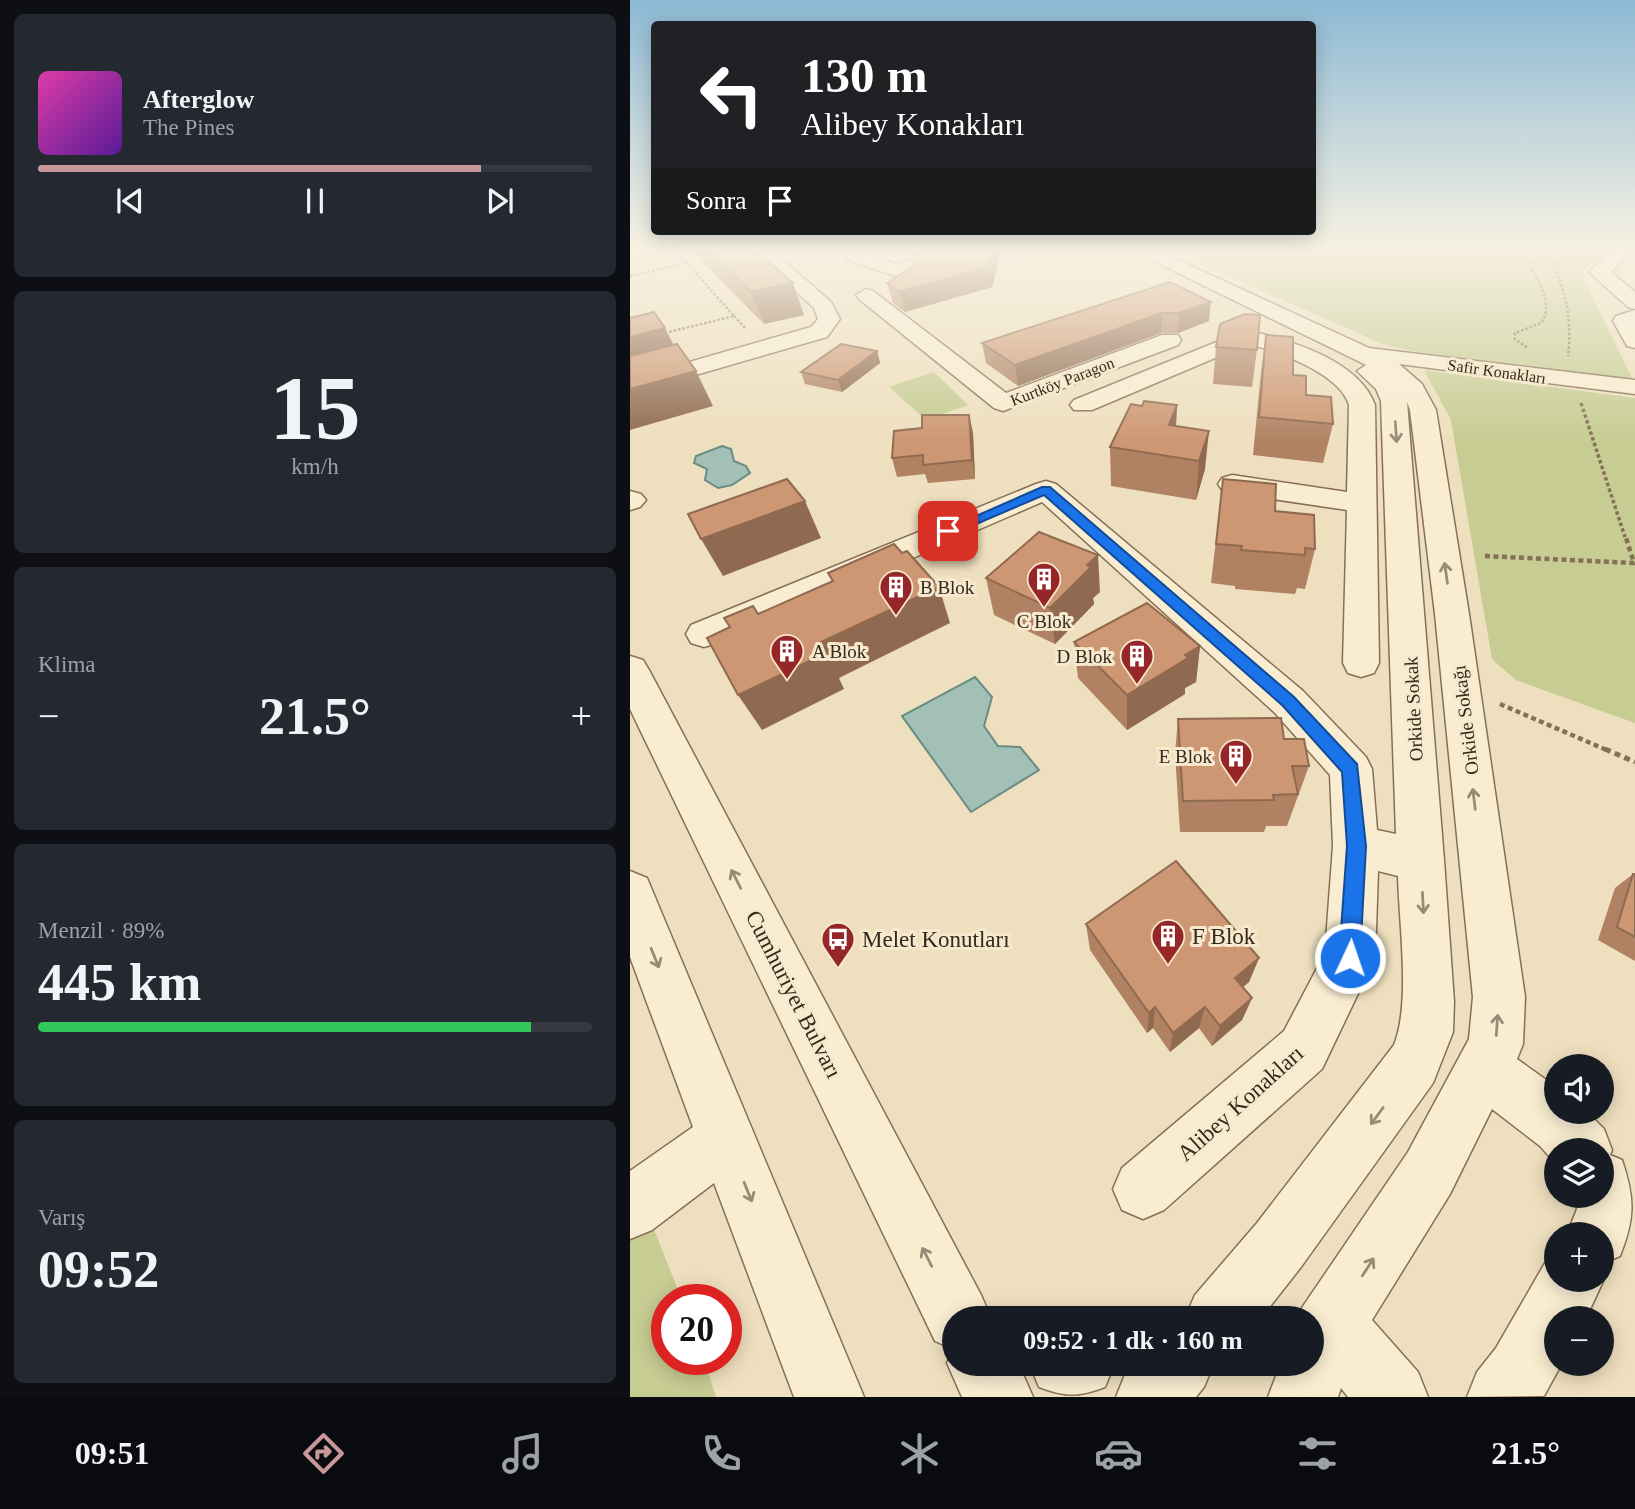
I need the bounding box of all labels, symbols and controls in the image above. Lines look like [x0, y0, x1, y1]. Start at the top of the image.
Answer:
text: 130 m [801, 48, 928, 103]
icon: left [686, 49, 777, 140]
text: Afterglow [143, 85, 254, 114]
text: Alibey Konakları [801, 106, 1024, 142]
text: The Pines [143, 115, 234, 140]
icon: previous [111, 182, 149, 220]
icon: pause [296, 182, 334, 220]
icon: next [481, 182, 519, 220]
icon: arrive [761, 182, 799, 220]
text: Sonra [686, 186, 747, 215]
street label: Kurtköy Paragon [1008, 354, 1117, 410]
street label: Safir Konakları [1447, 356, 1548, 387]
text: 15 [270, 358, 361, 459]
one-way arrow [1390, 420, 1403, 443]
text: km/h [291, 454, 339, 479]
pin [918, 501, 978, 561]
icon: arrive [929, 512, 967, 550]
building icon: C Blok [1025, 560, 1063, 609]
one-way arrow [1440, 562, 1453, 585]
building icon: B Blok [877, 568, 915, 617]
place label: B Blok [920, 577, 975, 598]
place label: C Blok [1017, 611, 1072, 632]
building icon: A Blok [768, 632, 806, 681]
building icon: D Blok [1118, 637, 1156, 686]
place label: A Blok [812, 641, 867, 662]
place label: D Blok [1057, 646, 1112, 667]
text: Klima [38, 652, 96, 677]
street label: Orkide Sokak [1400, 655, 1427, 762]
street label: Orkide Sokağı [1448, 664, 1483, 776]
text: 21.5° [259, 688, 371, 745]
text: − [38, 695, 59, 737]
text: + [571, 695, 592, 737]
building icon: E Blok [1217, 737, 1255, 786]
place label: E Blok [1159, 746, 1212, 767]
one-way arrow [1468, 788, 1481, 811]
one-way arrow [728, 869, 742, 890]
one-way arrow [1416, 892, 1429, 915]
street label: Cumhuriyet Bulvarı [741, 906, 847, 1082]
building icon: F Blok [1149, 917, 1187, 966]
text: Menzil · 89% [38, 918, 164, 943]
bus stop icon: Melet Konutları [819, 920, 857, 969]
position arrow [1313, 921, 1387, 995]
place label: F Blok [1192, 924, 1256, 949]
place label: Melet Konutları [862, 927, 1010, 952]
one-way arrow [650, 946, 663, 968]
text: 445 km [38, 954, 201, 1011]
one-way arrow [1491, 1014, 1504, 1037]
street label: Alibey Konakları [1172, 1040, 1308, 1166]
map controls [1544, 1054, 1614, 1376]
button: sound [1544, 1054, 1614, 1124]
one-way arrow [1369, 1106, 1384, 1125]
button: layers [1544, 1138, 1614, 1208]
one-way arrow [743, 1180, 756, 1202]
text: Varış [38, 1205, 85, 1230]
button: + [1544, 1222, 1614, 1292]
text: 09:52 [38, 1241, 159, 1298]
one-way arrow [920, 1247, 934, 1268]
one-way arrow [1361, 1258, 1375, 1277]
speed limit sign: 20 [651, 1284, 742, 1375]
button: − [1544, 1306, 1614, 1376]
text: 09:52 · 1 dk · 160 m [1023, 1326, 1243, 1355]
icon: directions [299, 1429, 348, 1478]
icon: music [498, 1429, 547, 1478]
icon: phone [697, 1429, 746, 1478]
icon: climate [895, 1429, 944, 1478]
icon: car [1094, 1429, 1143, 1478]
icon: filters [1293, 1429, 1342, 1478]
text: 09:51 [75, 1435, 150, 1471]
text: 21.5° [1491, 1435, 1560, 1471]

